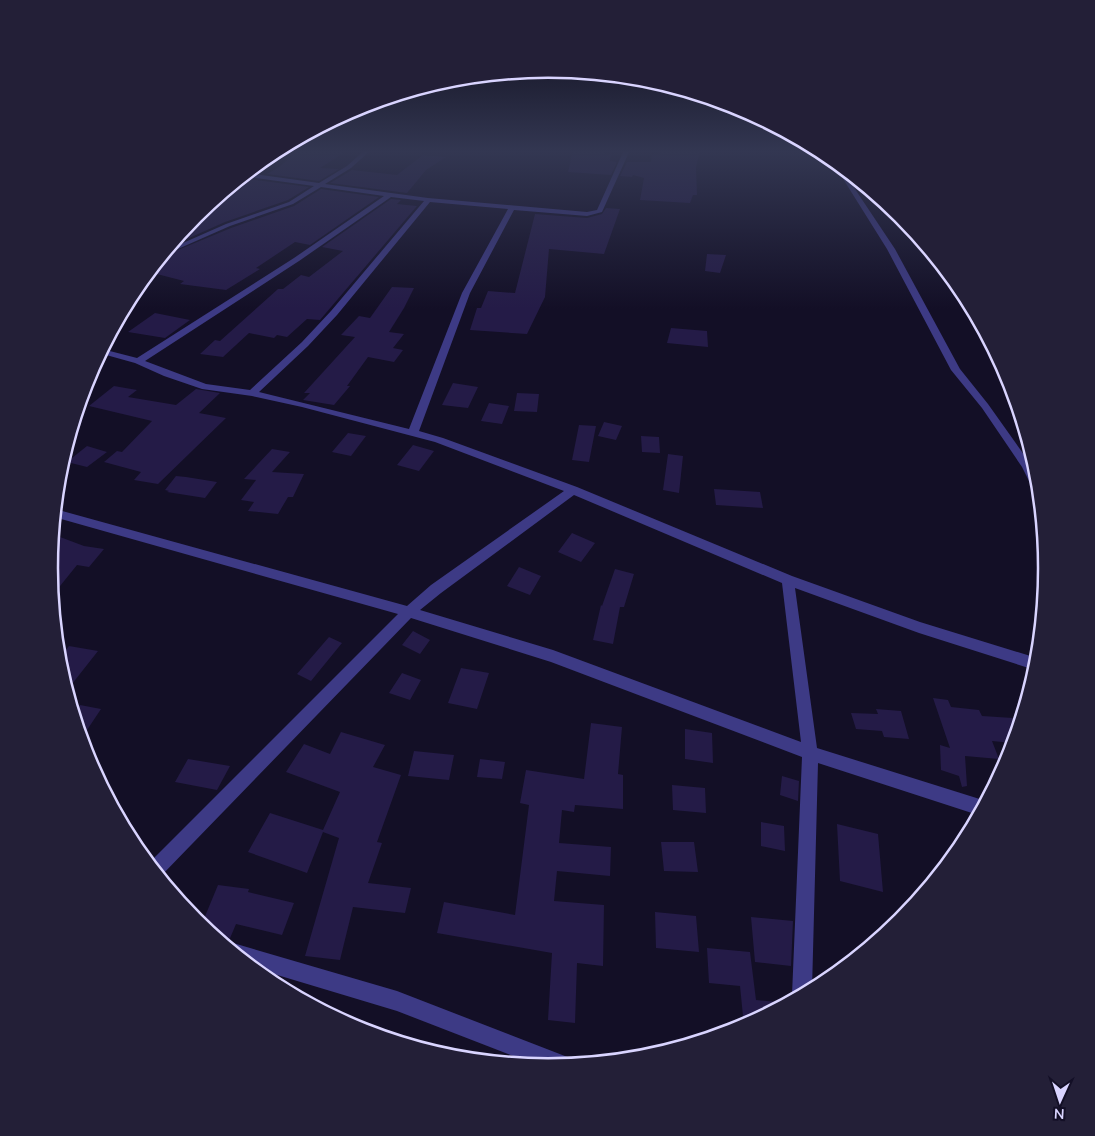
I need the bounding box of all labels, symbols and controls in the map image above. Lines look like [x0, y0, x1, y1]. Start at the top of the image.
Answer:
north arrow [1035, 1076, 1085, 1126]
text: N [1054, 1105, 1065, 1123]

